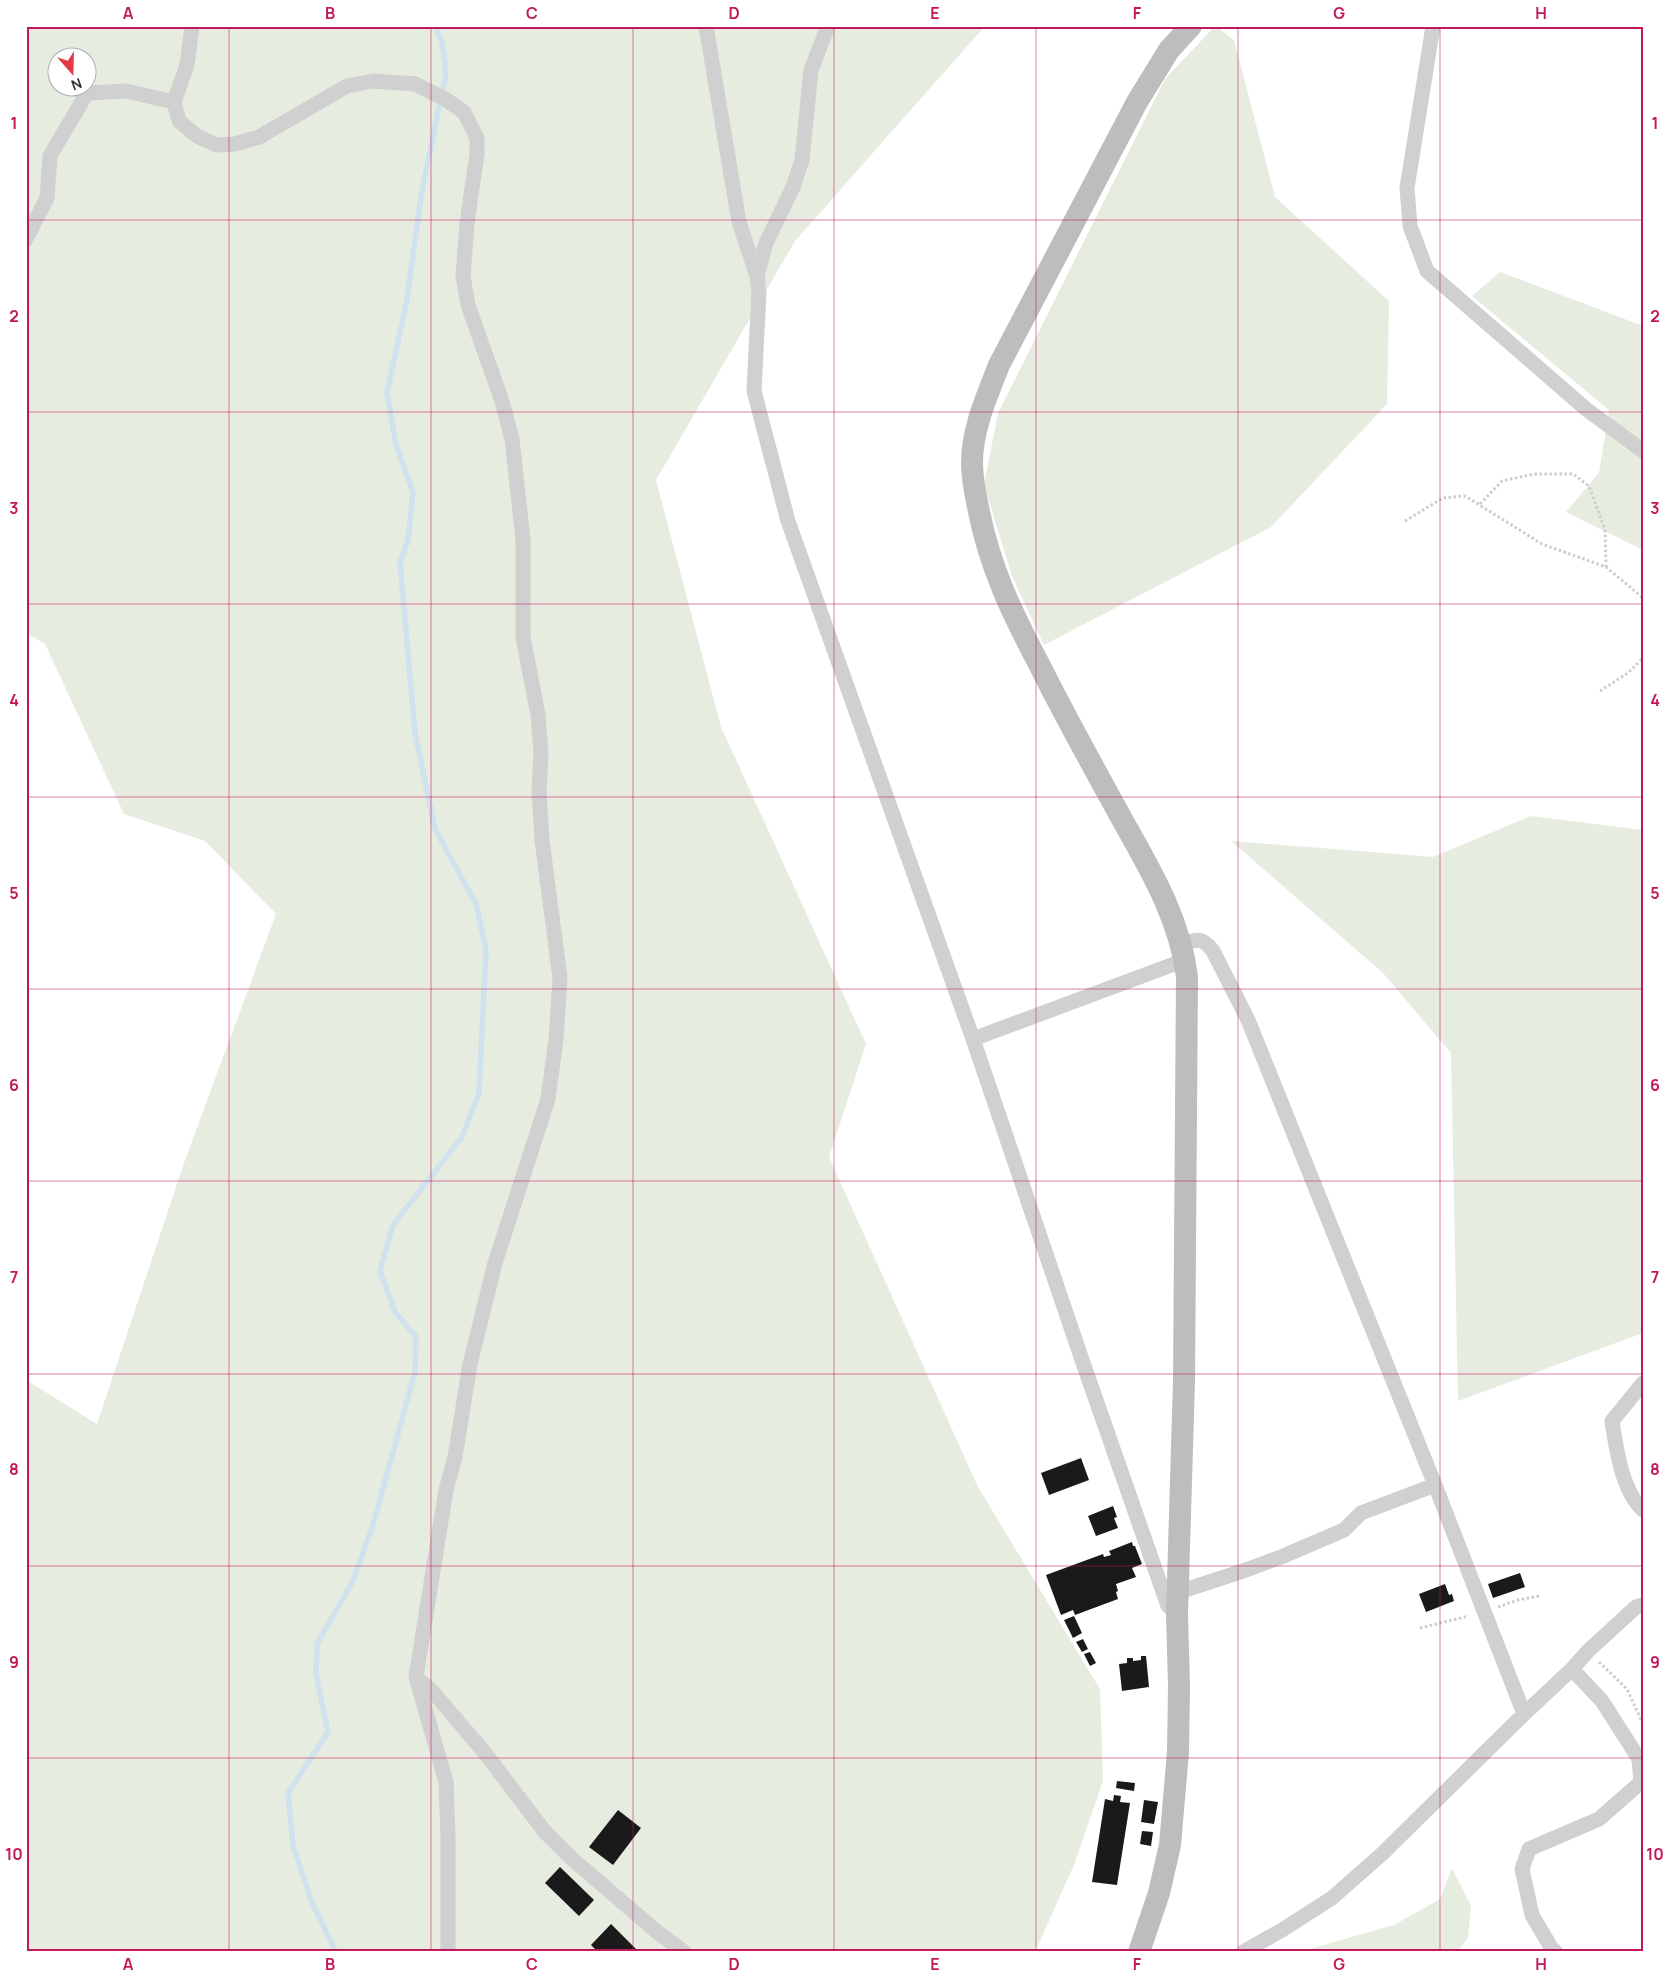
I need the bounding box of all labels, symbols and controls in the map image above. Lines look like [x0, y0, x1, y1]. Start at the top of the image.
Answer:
text: A [123, 2, 134, 24]
text: B [325, 2, 335, 24]
text: C [526, 2, 538, 24]
text: D [728, 2, 740, 24]
text: E [930, 2, 940, 24]
text: F [1133, 2, 1142, 24]
text: G [1333, 2, 1345, 24]
text: H [1535, 2, 1547, 24]
north arrow [48, 48, 98, 98]
text: N [69, 74, 85, 95]
text: 1 [10, 112, 18, 134]
text: 1 [1651, 112, 1659, 134]
text: 2 [9, 305, 19, 327]
text: 2 [1650, 305, 1660, 327]
text: 3 [9, 497, 19, 519]
text: 3 [1650, 497, 1660, 519]
text: 4 [9, 689, 19, 711]
text: 4 [1650, 689, 1660, 711]
text: 5 [9, 882, 19, 904]
text: 5 [1650, 882, 1660, 904]
text: 6 [9, 1074, 19, 1096]
text: 6 [1650, 1074, 1660, 1096]
text: 7 [10, 1266, 18, 1288]
text: 7 [1651, 1266, 1659, 1288]
text: 8 [9, 1458, 19, 1480]
text: 8 [1650, 1458, 1660, 1480]
text: 9 [9, 1651, 19, 1673]
text: 9 [1650, 1651, 1660, 1673]
text: 10 [5, 1843, 23, 1865]
text: 10 [1646, 1843, 1664, 1865]
text: A [123, 1953, 134, 1975]
text: B [325, 1953, 335, 1975]
text: C [526, 1953, 538, 1975]
text: D [728, 1953, 740, 1975]
text: E [930, 1953, 940, 1975]
text: F [1133, 1953, 1142, 1975]
text: G [1333, 1953, 1345, 1975]
text: H [1535, 1953, 1547, 1975]

